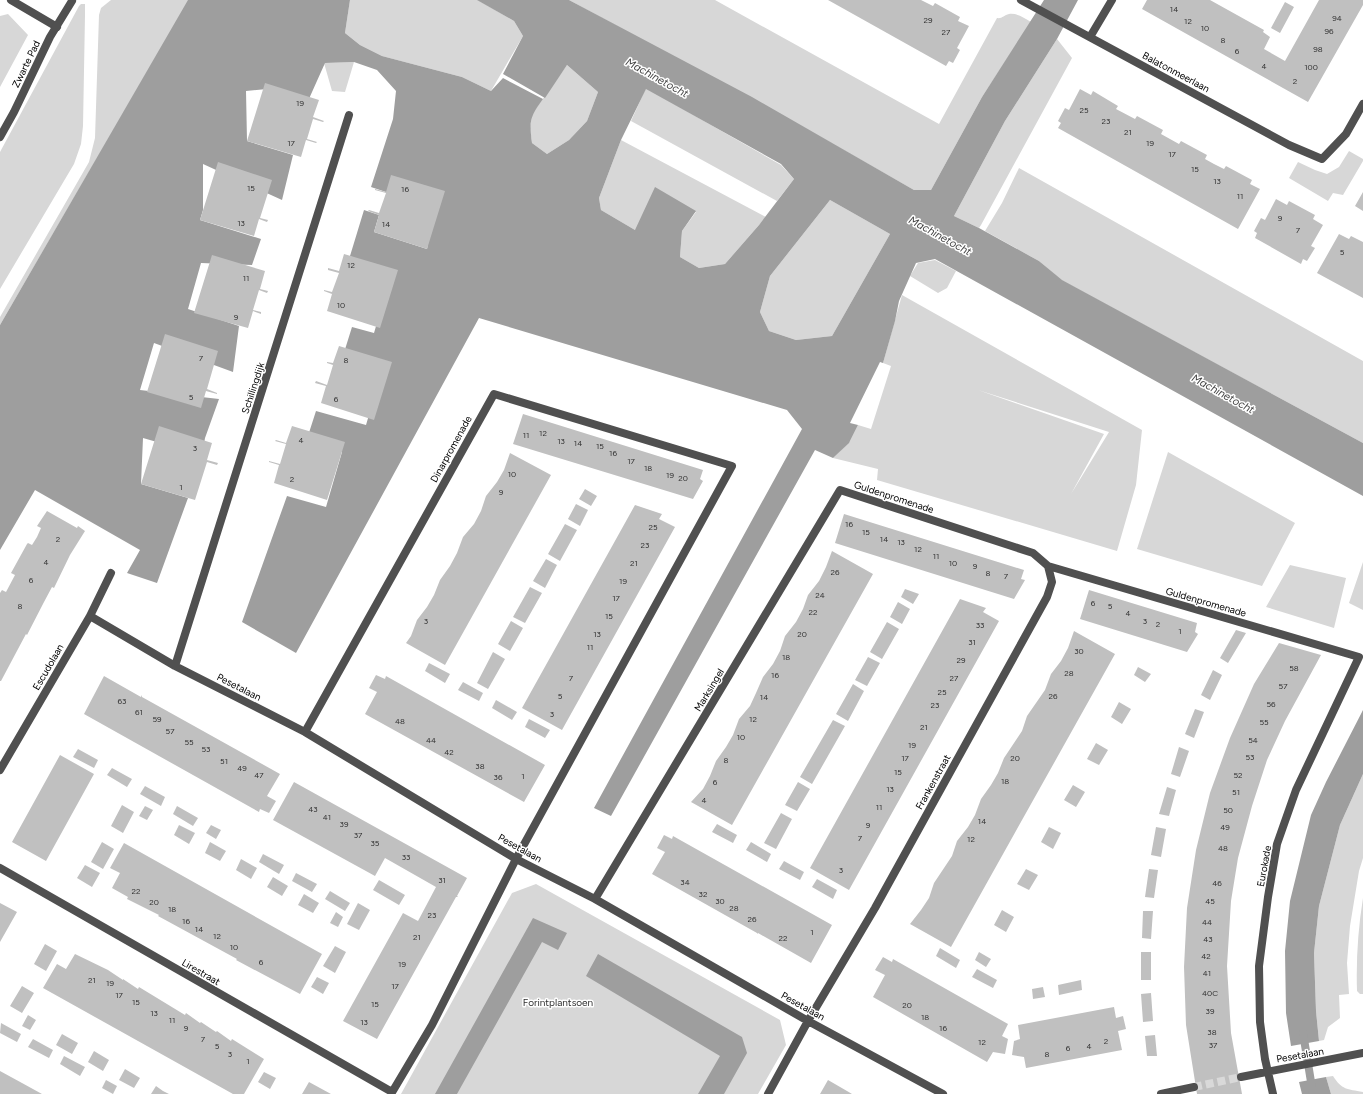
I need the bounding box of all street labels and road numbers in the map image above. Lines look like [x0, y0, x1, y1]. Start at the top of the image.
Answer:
street label: Zwarte Pad [9, 38, 43, 90]
street label: Balatonmeerlaan [1140, 49, 1212, 95]
street label: Schillingdijk [239, 360, 267, 415]
street label: Dinarpromenade [427, 413, 475, 485]
street label: Guldenpromenade [852, 478, 936, 516]
street label: Guldenpromenade [1164, 584, 1248, 620]
street label: Escudolaan [30, 641, 67, 692]
street label: Marksingel [691, 666, 727, 714]
street label: Pesetalaan [215, 670, 264, 704]
street label: Frankenstraat [913, 752, 954, 812]
street label: Pesetalaan [496, 831, 545, 866]
street label: Eurokade [1254, 844, 1274, 888]
street label: Lirestraat [179, 956, 223, 988]
street label: Pesetalaan [779, 989, 828, 1024]
street label: Pesetalaan [1275, 1044, 1325, 1066]

